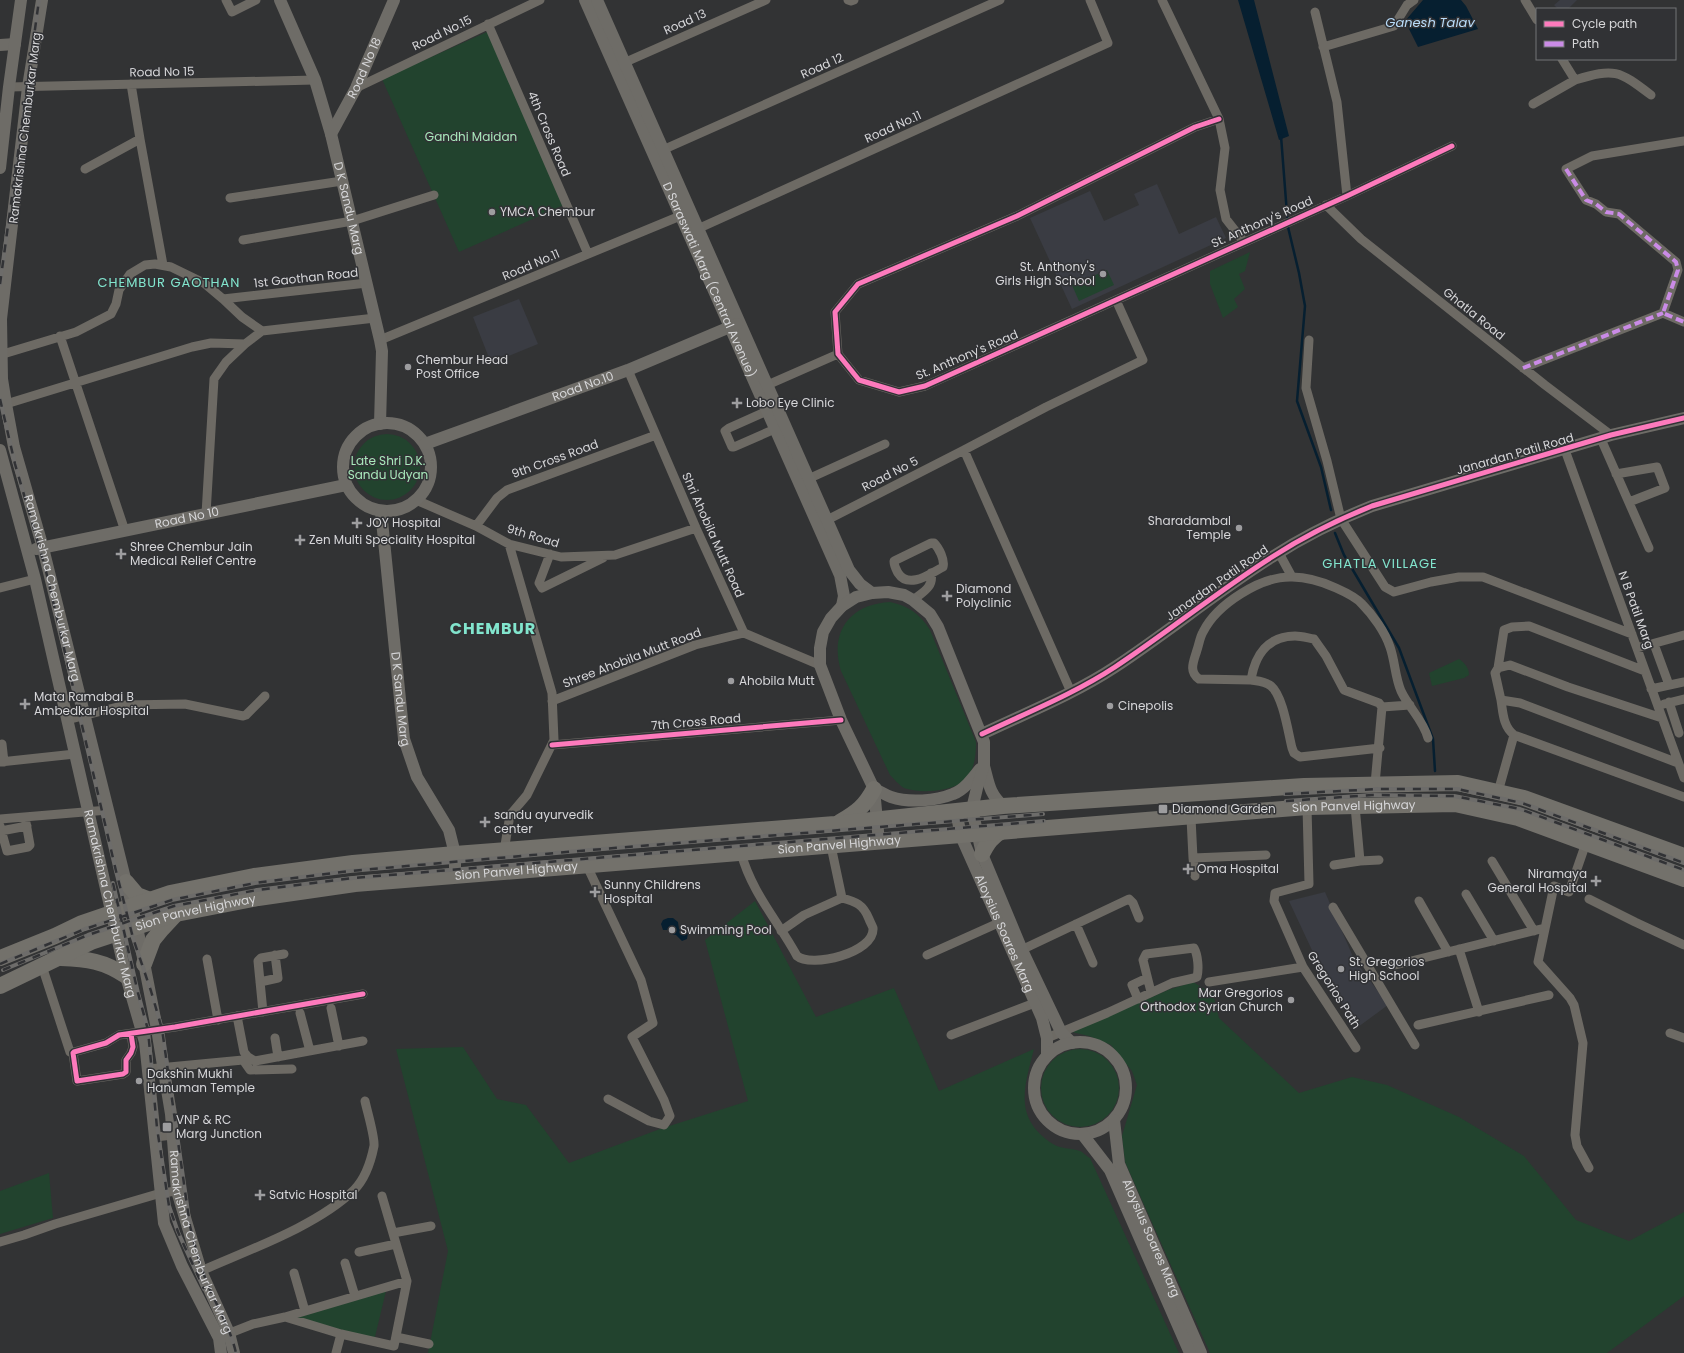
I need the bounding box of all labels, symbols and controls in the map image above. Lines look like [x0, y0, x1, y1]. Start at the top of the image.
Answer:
street label: Road 13 [661, 5, 709, 39]
legend [1536, 8, 1676, 60]
street label: Road No.15 [409, 11, 474, 54]
water label: Ganesh Talav [1385, 13, 1475, 32]
text: Cycle path [1572, 15, 1637, 32]
street label: Ramakrishna Chemburkar Marg [4, 31, 45, 224]
street label: Road No 18 [343, 35, 385, 101]
text: Path [1572, 35, 1599, 52]
street label: Road 12 [798, 49, 846, 82]
street label: Road No 15 [129, 62, 195, 81]
street label: 4th Cross Road [524, 89, 575, 179]
street label: Road No.11 [862, 106, 924, 147]
park label: Gandhi Maidan [425, 128, 517, 145]
street label: D K Sandu Marg [330, 160, 368, 256]
street label: D Saraswati Marg (Central Avenue) [659, 179, 760, 380]
street label: St. Anthony's Road [1208, 191, 1315, 252]
place label: YMCA Chembur [500, 203, 595, 220]
marker: YMCA Chembur [487, 207, 497, 217]
street label: Road No.11 [500, 245, 562, 284]
place label: St. Anthony's Girls High School [995, 258, 1095, 289]
street label: 1st Gaothan Road [253, 264, 359, 291]
marker: St. Anthony's Girls High School [1098, 269, 1108, 279]
district label: CHEMBUR GAOTHAN [97, 273, 241, 292]
street label: Ghatla Road [1440, 283, 1509, 344]
street label: St. Anthony's Road [913, 325, 1021, 384]
place label: Chembur Head Post Office [416, 351, 508, 382]
marker: Chembur Head Post Office [403, 362, 413, 372]
street label: Road No.10 [549, 367, 616, 405]
place label: Lobo Eye Clinic [746, 394, 835, 411]
marker: Lobo Eye Clinic [731, 397, 743, 409]
street label: Janardan Patil Road [1454, 429, 1576, 478]
street label: 9th Cross Road [509, 435, 601, 482]
park label: Late Shri D.K. Sandu Udyan [348, 452, 428, 483]
street label: Road No 5 [859, 452, 921, 495]
street label: Shri Ahobila Mutt Road [678, 470, 749, 600]
street label: Ramakrishna Chemburkar Marg [20, 492, 85, 683]
street label: Road No 10 [153, 502, 220, 532]
place label: Sharadambal Temple [1148, 512, 1231, 543]
place label: JOY Hospital [366, 514, 441, 531]
marker: JOY Hospital [351, 517, 363, 529]
street label: 9th Road [505, 519, 561, 552]
marker: Sharadambal Temple [1234, 523, 1244, 533]
place label: Zen Multi Speciality Hospital [309, 531, 475, 548]
marker: Zen Multi Speciality Hospital [294, 534, 306, 546]
place label: Shree Chembur Jain Medical Relief Centre [130, 538, 256, 569]
street label: Janardan Patil Road [1162, 541, 1271, 624]
marker: Shree Chembur Jain Medical Relief Centre [115, 548, 127, 560]
district label: GHATLA VILLAGE [1322, 554, 1438, 573]
street label: N B Patil Marg [1614, 568, 1658, 651]
place label: Diamond Polyclinic [956, 580, 1011, 611]
marker: Diamond Polyclinic [941, 590, 953, 602]
district label: CHEMBUR [450, 617, 536, 640]
street label: Shree Ahobila Mutt Road [560, 623, 704, 692]
street label: D K Sandu Marg [387, 651, 415, 749]
place label: Ahobila Mutt [739, 672, 815, 689]
marker: Ahobila Mutt [726, 676, 736, 686]
place label: Mata Ramabai B Ambedkar Hospital [34, 688, 149, 719]
place label: Cinepolis [1118, 697, 1173, 714]
marker: Mata Ramabai B Ambedkar Hospital [19, 698, 31, 710]
marker: Cinepolis [1105, 701, 1115, 711]
street label: 7th Cross Road [650, 709, 742, 734]
street label: Sion Panvel Highway [1291, 796, 1416, 816]
place label: Diamond Garden [1172, 800, 1276, 817]
marker: Diamond Garden [1157, 803, 1169, 815]
place label: sandu ayurvedik center [494, 806, 594, 837]
street label: Ramakrishna Chemburkar Marg [80, 808, 141, 1000]
marker: sandu ayurvedik center [479, 816, 491, 828]
street label: Sion Panvel Highway [777, 831, 902, 858]
street label: Sion Panvel Highway [454, 857, 579, 884]
place label: Oma Hospital [1197, 860, 1279, 877]
marker: Oma Hospital [1182, 863, 1194, 875]
place label: Niramaya General Hospital [1488, 865, 1587, 896]
street label: Aloysius Soares Marg [971, 872, 1038, 995]
marker: Niramaya General Hospital [1590, 875, 1602, 887]
place label: Sunny Childrens Hospital [604, 876, 701, 907]
marker: Sunny Childrens Hospital [589, 886, 601, 898]
street label: Sion Panvel Highway [133, 890, 257, 935]
place label: Swimming Pool [680, 921, 772, 938]
marker: Swimming Pool [667, 925, 677, 935]
street label: Gregorios Path [1304, 948, 1365, 1032]
place label: St. Gregorios High School [1349, 953, 1425, 984]
marker: St. Gregorios High School [1336, 964, 1346, 974]
place label: Mar Gregorios Orthodox Syrian Church [1140, 984, 1283, 1015]
marker: Mar Gregorios Orthodox Syrian Church [1286, 995, 1296, 1005]
place label: Dakshin Mukhi Hanuman Temple [147, 1065, 255, 1096]
marker: Dakshin Mukhi Hanuman Temple [134, 1076, 144, 1086]
place label: VNP & RC Marg Junction [176, 1111, 262, 1142]
marker: VNP & RC Marg Junction [161, 1121, 173, 1133]
street label: Ramakrishna Chemburkar Marg [166, 1149, 237, 1336]
street label: Aloysius Soares Marg [1118, 1176, 1185, 1300]
place label: Satvic Hospital [269, 1186, 357, 1203]
marker: Satvic Hospital [254, 1189, 266, 1201]

